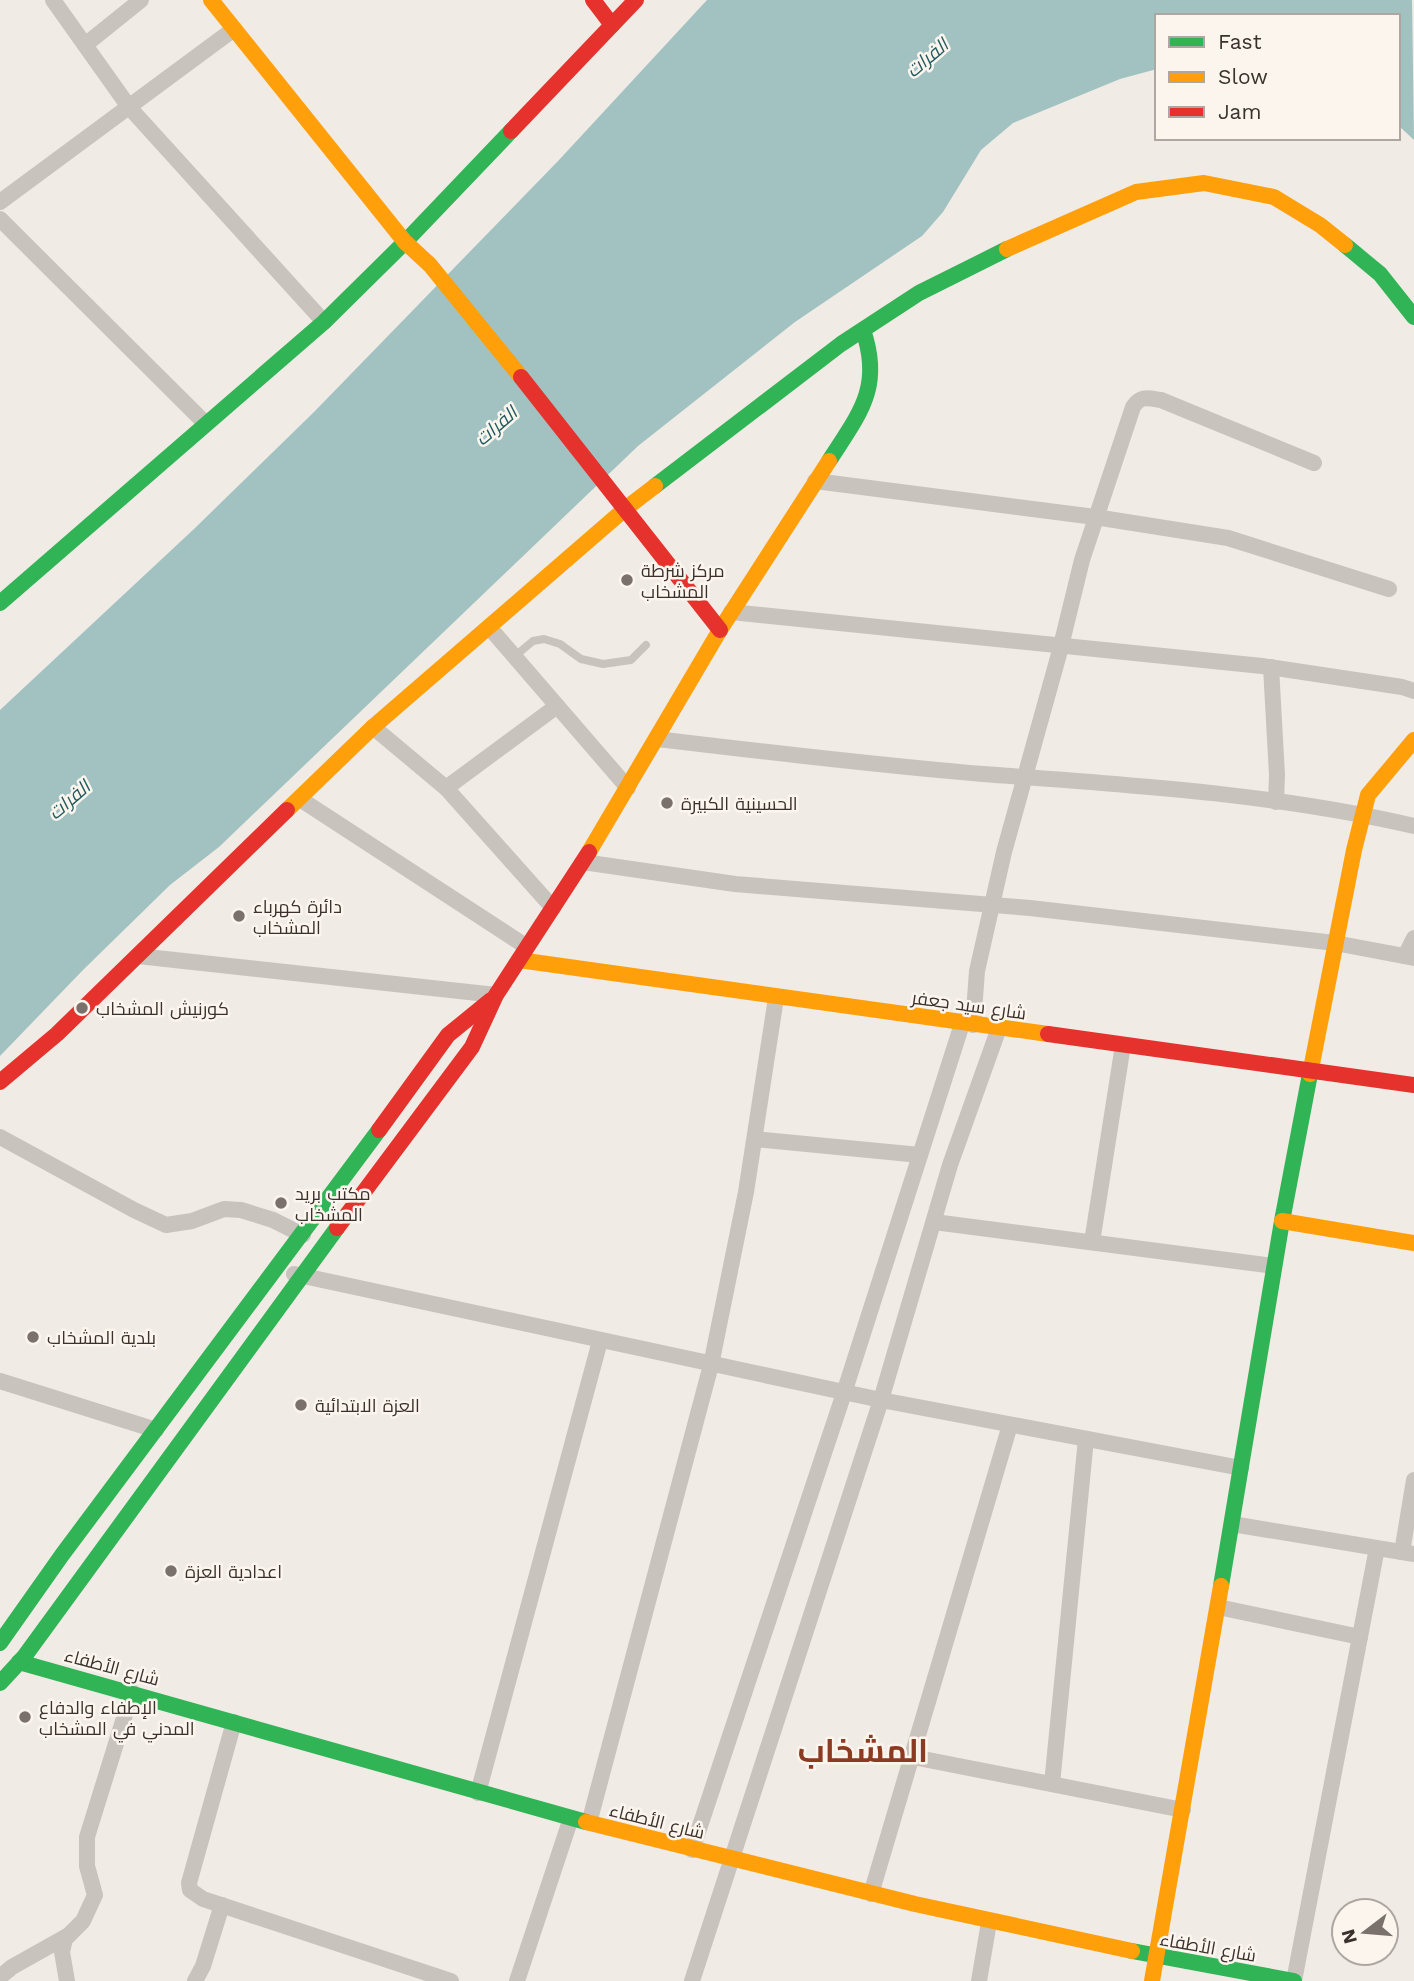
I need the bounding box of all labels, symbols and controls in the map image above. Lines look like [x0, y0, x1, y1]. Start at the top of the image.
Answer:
legend [1155, 14, 1400, 140]
text: Fast [1218, 29, 1262, 54]
water label: الفرات [901, 32, 954, 82]
text: Slow [1218, 64, 1268, 89]
text: Jam [1218, 99, 1261, 124]
water label: الفرات [470, 400, 523, 451]
place label: مركز شرطة المشخاب [641, 560, 725, 602]
marker: مركز شرطة المشخاب [619, 572, 635, 588]
water label: الفرات [43, 774, 96, 825]
place label: الحسينية الكبيرة [681, 793, 798, 815]
marker: الحسينية الكبيرة [659, 795, 675, 811]
place label: دائرة كهرباء المشخاب [253, 896, 342, 938]
marker: دائرة كهرباء المشخاب [231, 908, 247, 924]
street label: شارع سيد جعفر [909, 986, 1028, 1025]
place label: كورنيش المشخاب [96, 998, 229, 1020]
marker: كورنيش المشخاب [74, 1000, 90, 1016]
place label: مكتب بريد المشخاب [295, 1183, 371, 1225]
marker: مكتب بريد المشخاب [273, 1195, 289, 1211]
place label: بلدية المشخاب [47, 1327, 156, 1348]
marker: بلدية المشخاب [25, 1329, 41, 1345]
place label: العزة الابتدائية [315, 1395, 420, 1417]
marker: العزة الابتدائية [293, 1397, 309, 1413]
place label: اعدادية العزة [185, 1561, 282, 1583]
marker: اعدادية العزة [163, 1563, 179, 1579]
street label: شارع الأطفاء [62, 1644, 162, 1692]
place label: الإطفاء والدفاع المدني في المشخاب [39, 1697, 195, 1743]
marker: الإطفاء والدفاع المدني في المشخاب [17, 1709, 33, 1725]
district label: المشخاب [798, 1732, 928, 1770]
street label: شارع الأطفاء [607, 1799, 707, 1845]
north arrow [1330, 1897, 1400, 1967]
text: N [1336, 1927, 1362, 1946]
street label: شارع الأطفاء [1158, 1928, 1258, 1968]

